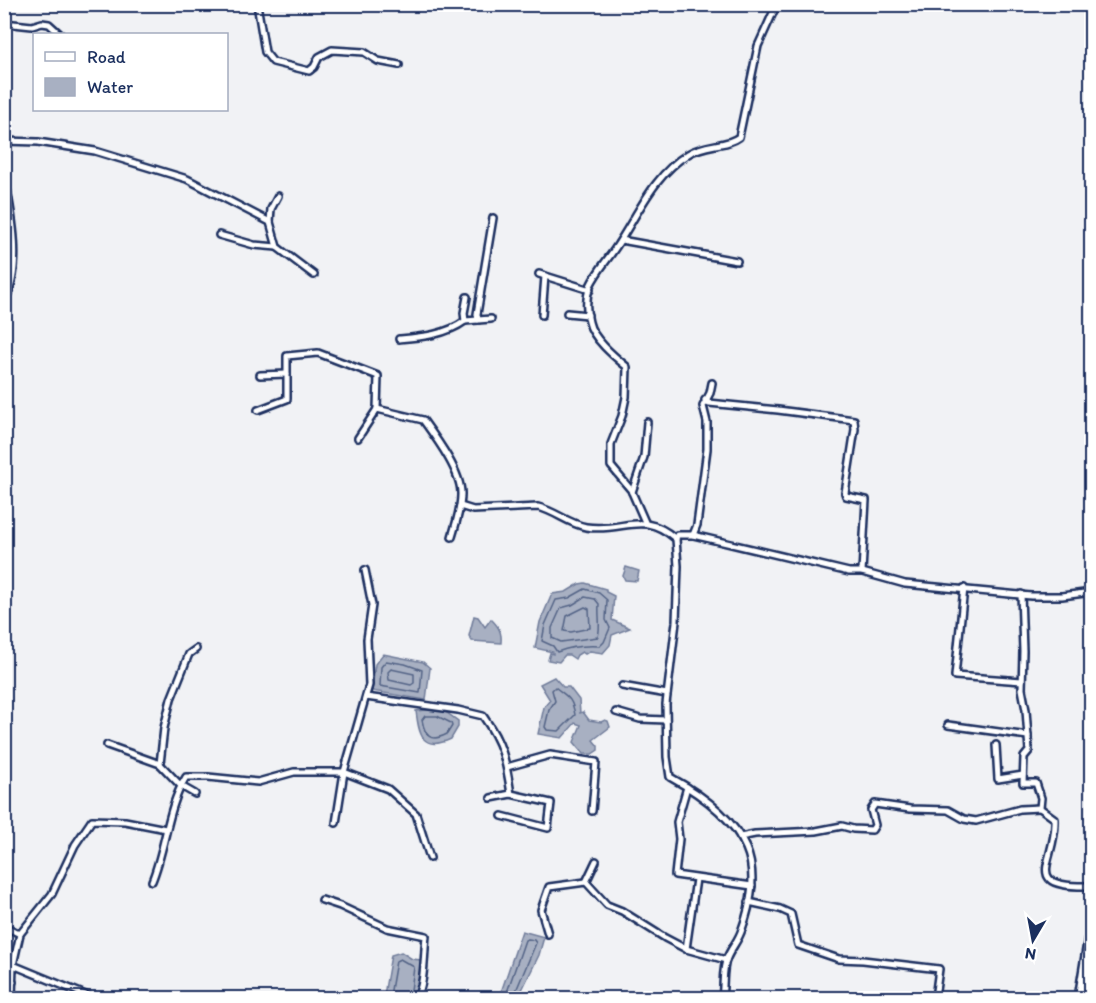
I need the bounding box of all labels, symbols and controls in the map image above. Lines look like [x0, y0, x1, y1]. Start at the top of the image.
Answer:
legend [33, 33, 228, 111]
text: Road [87, 46, 126, 68]
text: Water [87, 76, 133, 98]
north arrow [1003, 910, 1063, 970]
text: N [1024, 944, 1037, 965]

